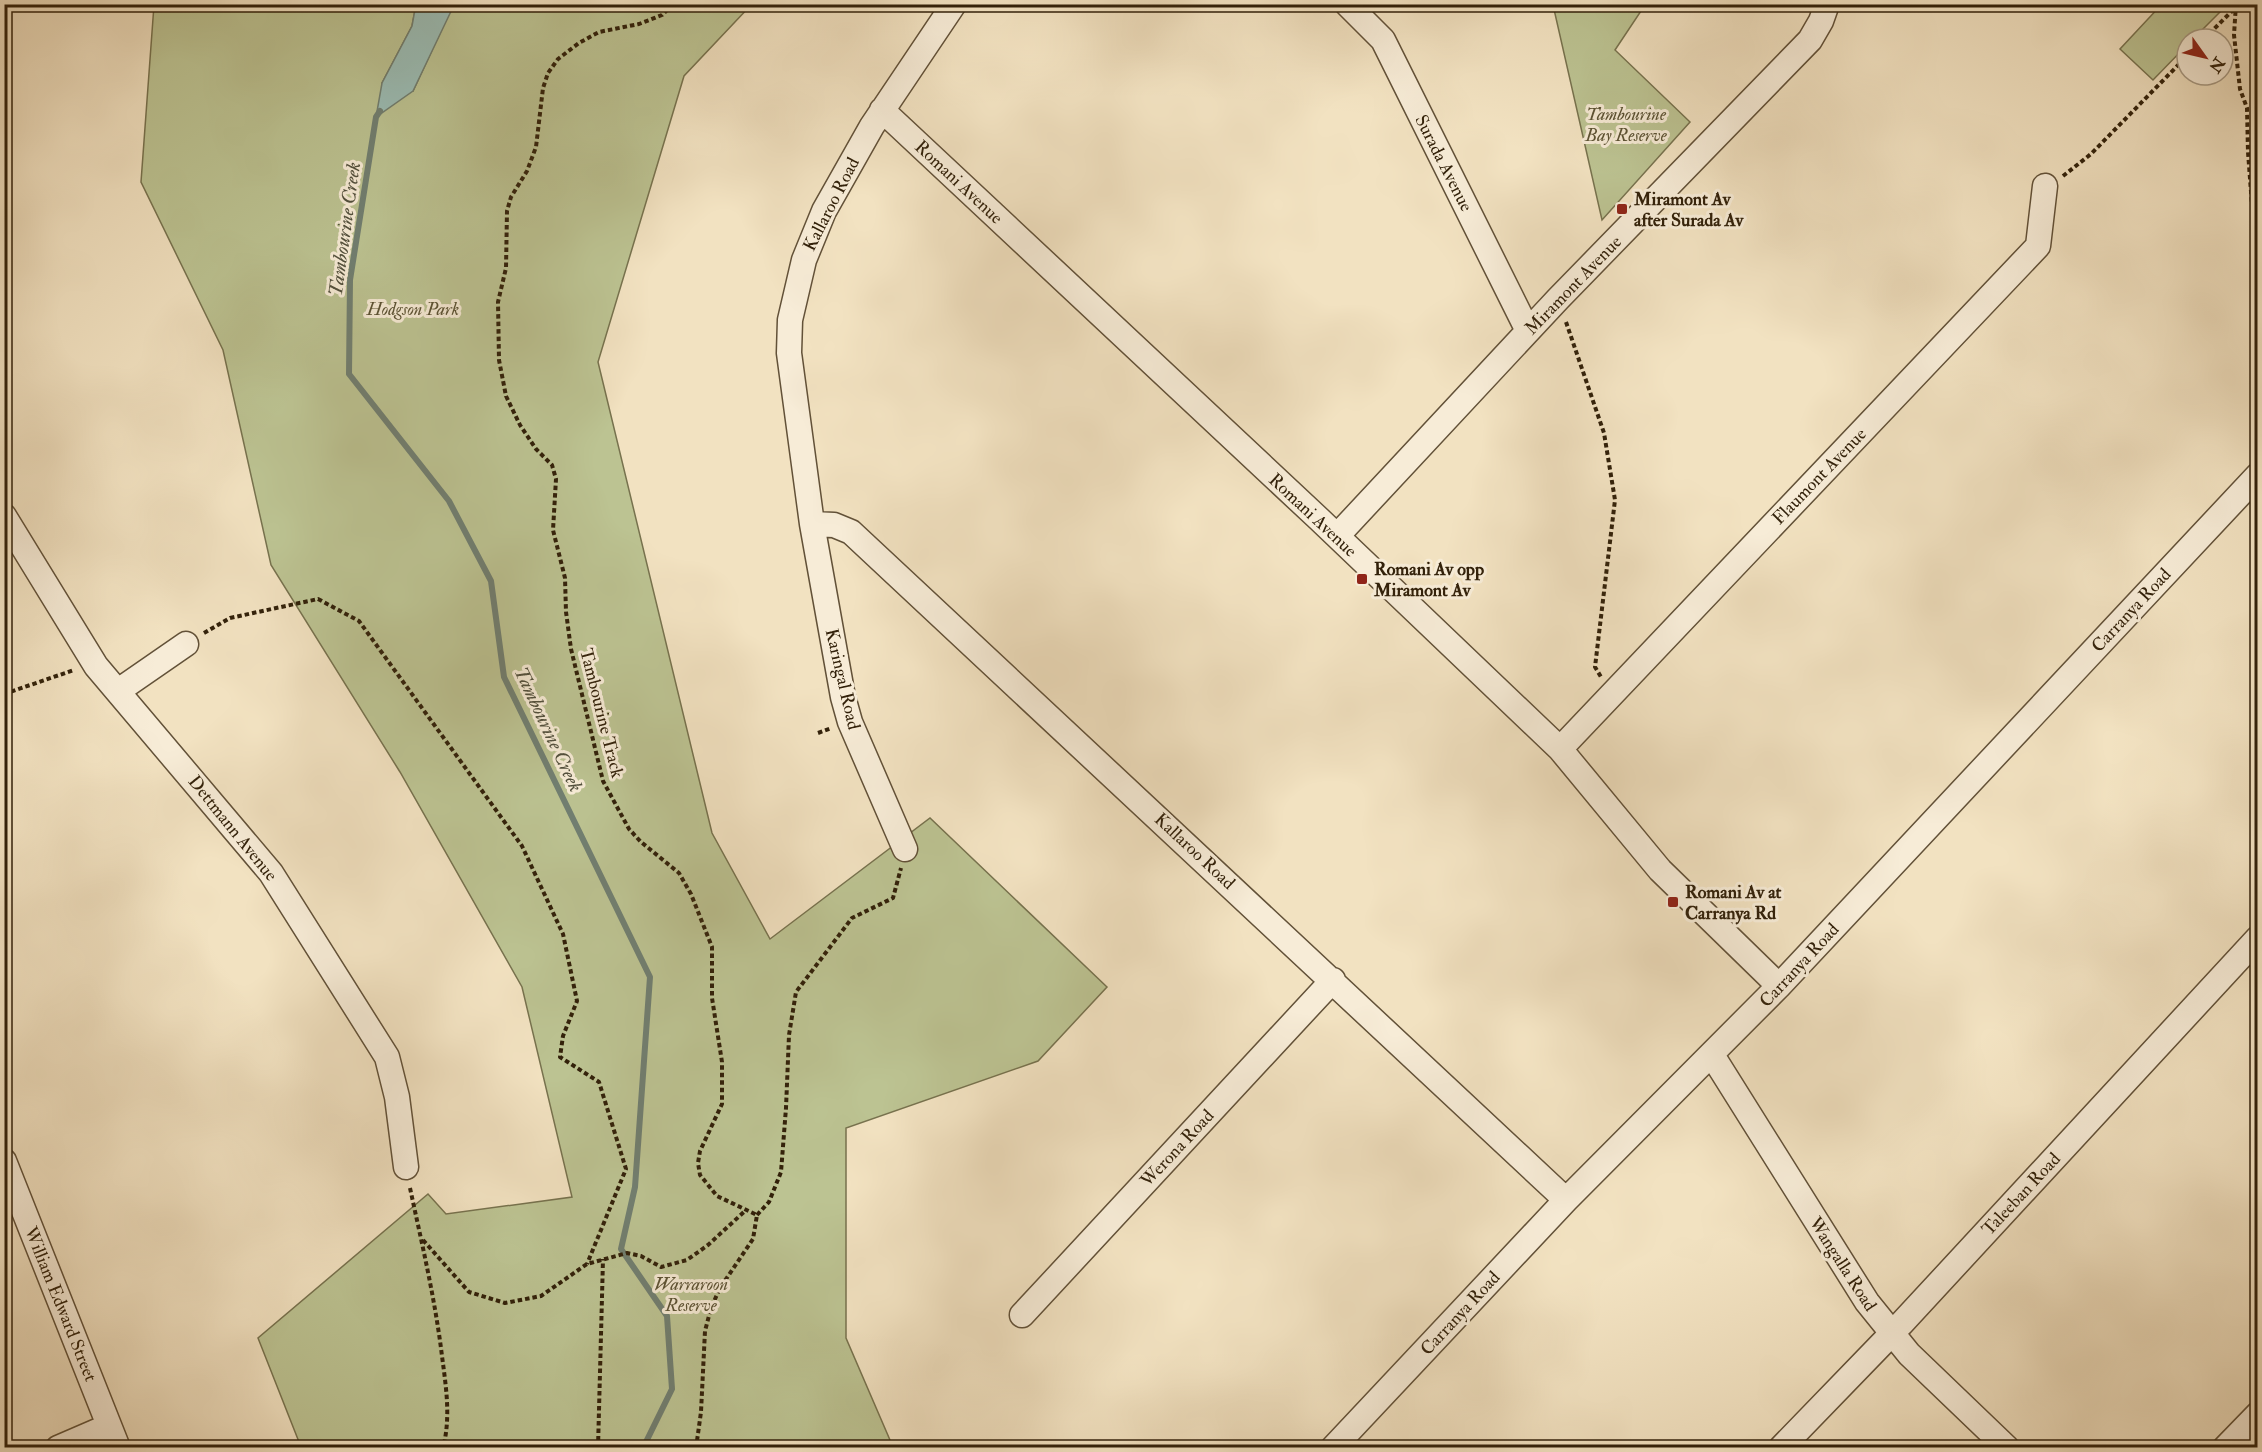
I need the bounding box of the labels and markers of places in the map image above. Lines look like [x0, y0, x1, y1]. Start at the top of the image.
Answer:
place label: Miramont Av after Surada Av [1633, 188, 1744, 232]
marker: Miramont Av after Surada Av [1615, 202, 1629, 216]
place label: Romani Av opp Miramont Av [1373, 558, 1484, 602]
marker: Romani Av opp Miramont Av [1355, 572, 1369, 586]
place label: Romani Av at Carranya Rd [1685, 881, 1782, 925]
marker: Romani Av at Carranya Rd [1666, 895, 1680, 909]

